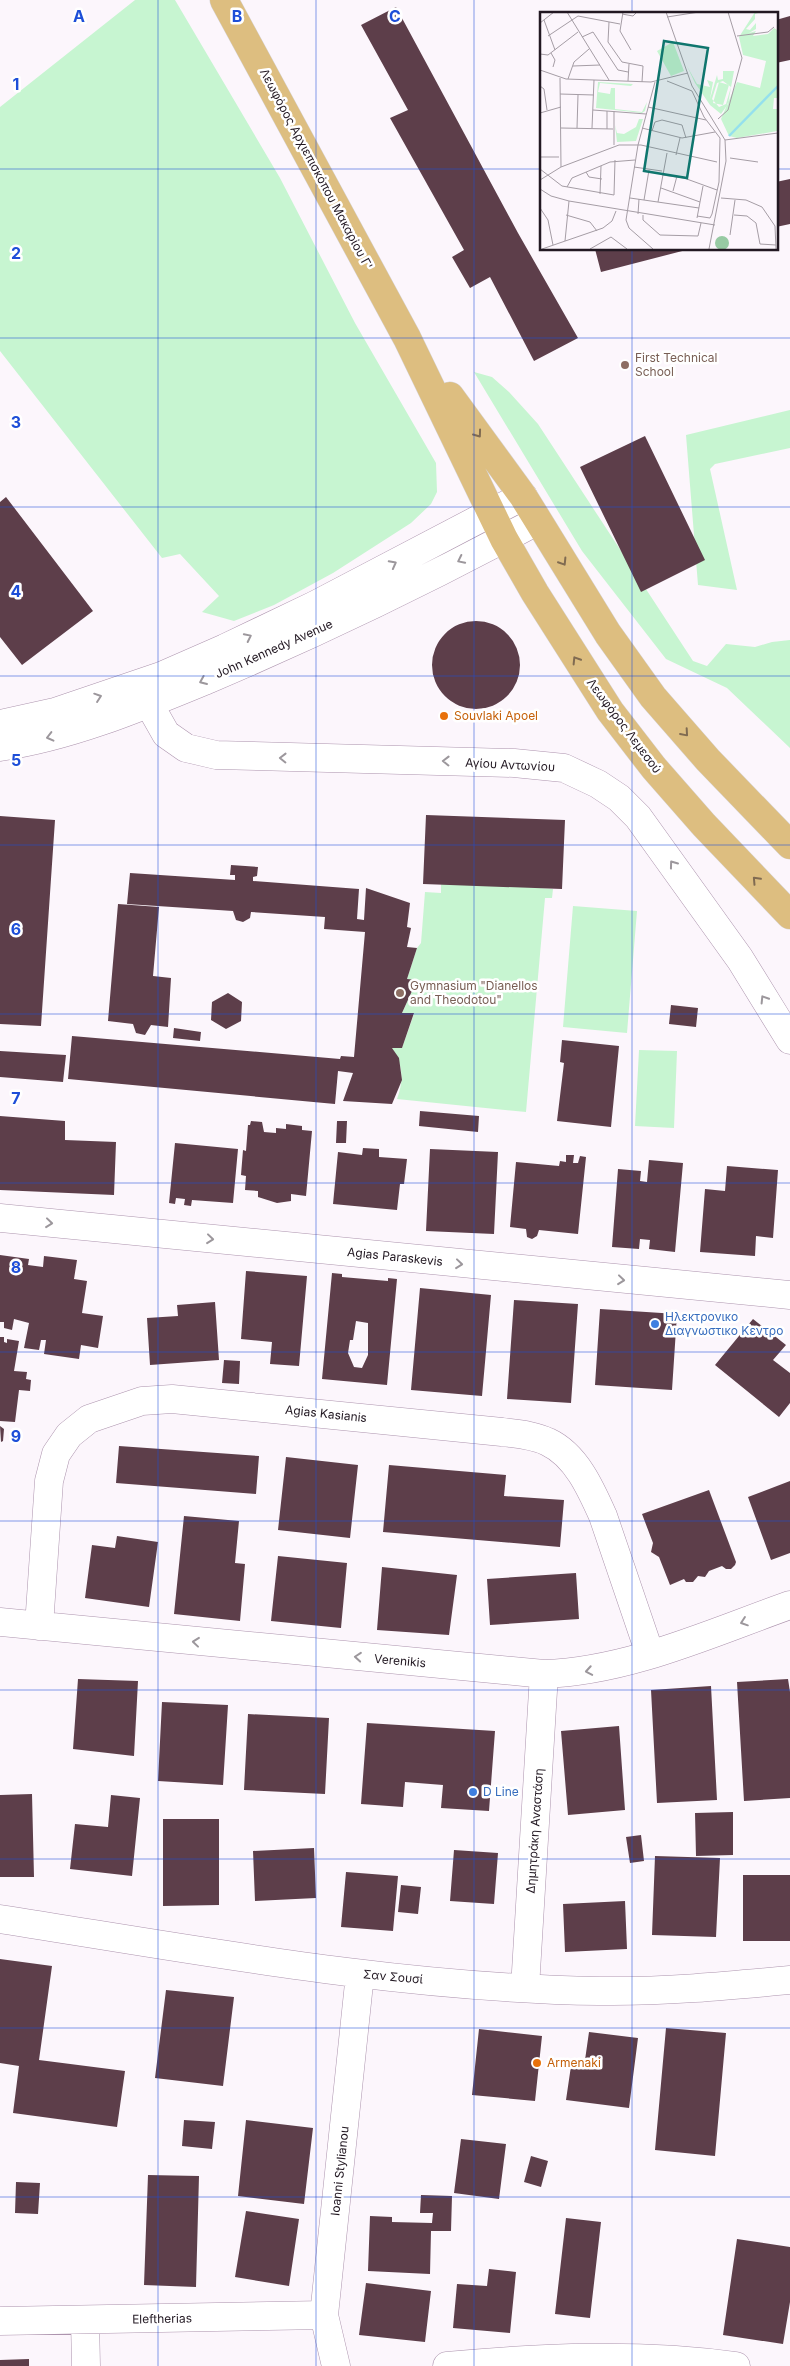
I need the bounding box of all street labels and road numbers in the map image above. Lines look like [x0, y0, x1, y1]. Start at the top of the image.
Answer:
street label: Λεωφόρος Αρχιεπισκόπου Μακαρίου Γ' [257, 66, 376, 272]
street label: John Kennedy Avenue [213, 616, 335, 681]
street label: Λεωφόρος Λεμεσού [584, 675, 665, 776]
street label: Αγίου Αντωνίου [465, 755, 555, 774]
street label: Agias Paraskevis [347, 1244, 444, 1269]
street label: Agias Kasianis [284, 1402, 368, 1425]
street label: Verenikis [374, 1651, 427, 1670]
street label: Δημητράκη Αναστάση [523, 1768, 546, 1894]
street label: Σαν Σουσί [362, 1966, 424, 1987]
street label: Ioanni Stylianou [327, 2125, 352, 2217]
street label: Eleftherias [132, 2310, 192, 2327]

